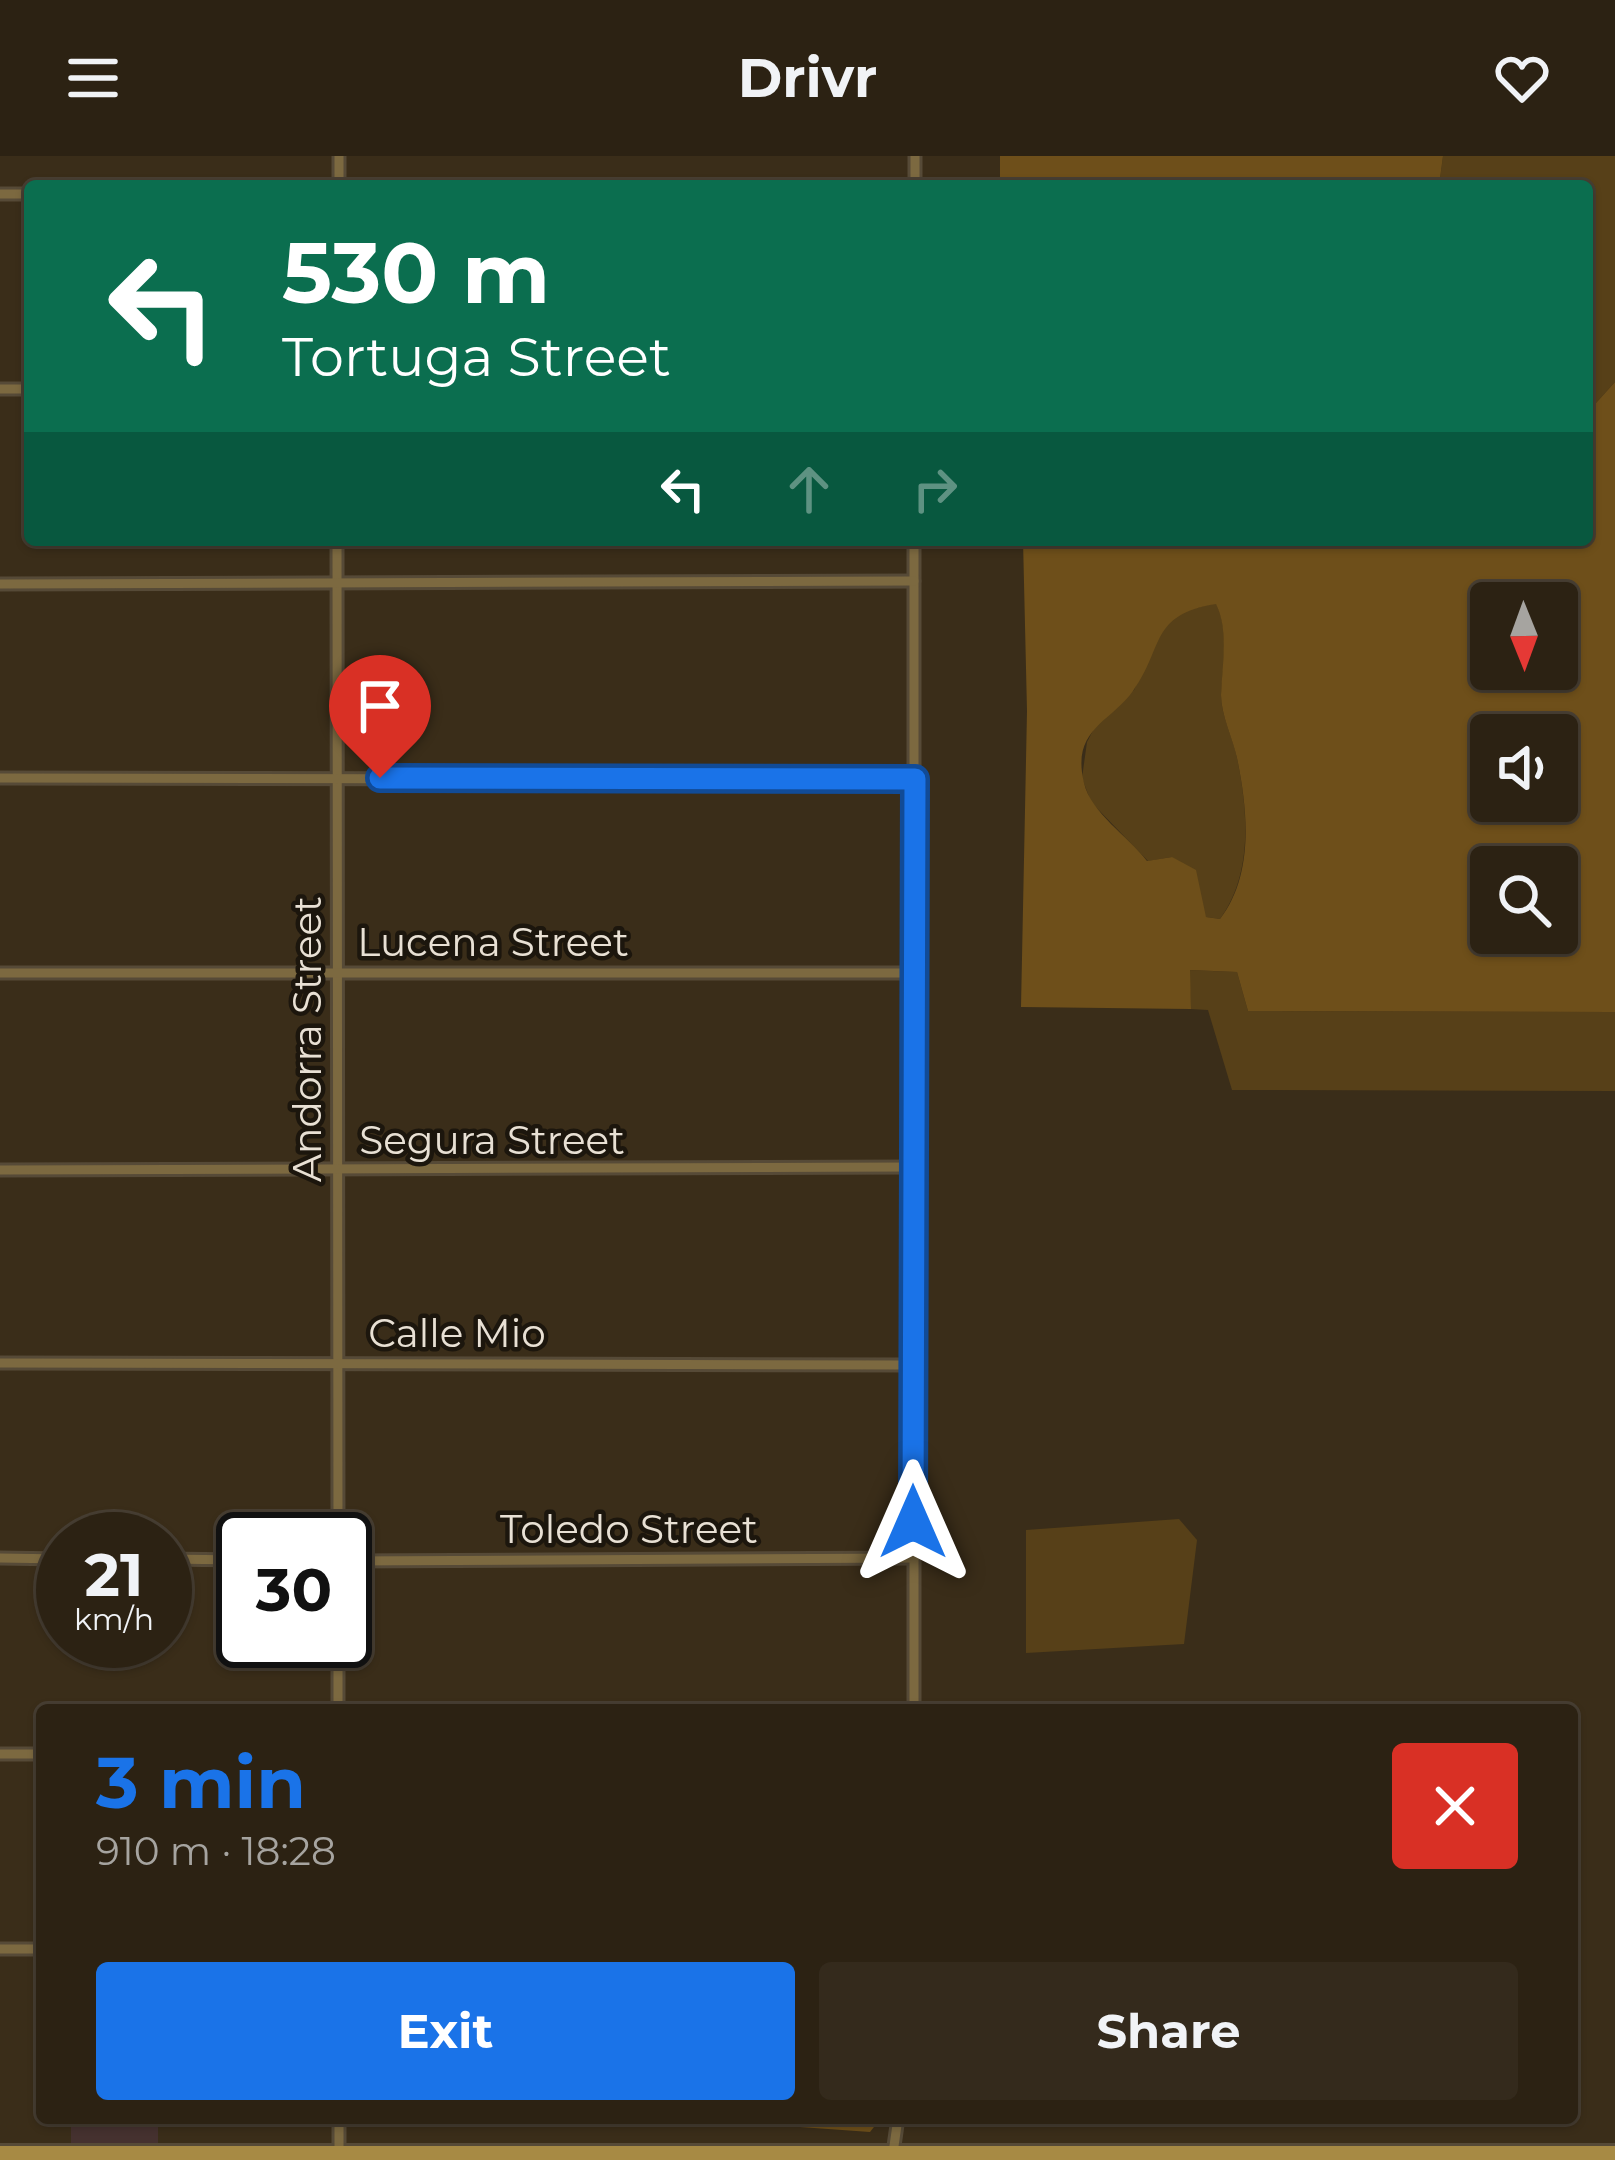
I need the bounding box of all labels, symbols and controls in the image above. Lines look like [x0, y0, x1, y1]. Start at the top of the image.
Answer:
icon: menu [60, 45, 126, 111]
text: Drivr [738, 45, 877, 111]
icon: heart [1489, 45, 1555, 111]
text: 530 m [282, 222, 550, 324]
icon: left [84, 228, 240, 384]
text: Tortuga Street [282, 324, 671, 390]
icon: left [650, 456, 716, 522]
icon: ahead [776, 456, 842, 522]
icon: right [902, 456, 968, 522]
north arrow [1470, 582, 1578, 690]
map controls [1470, 582, 1578, 954]
pin [329, 655, 431, 778]
icon: arrive [347, 673, 413, 739]
button: sound [1470, 714, 1578, 822]
button: search [1470, 846, 1578, 954]
street label: Andorra Street [283, 896, 331, 1182]
street label: Lucena Street [357, 918, 629, 966]
street label: Segura Street [359, 1116, 625, 1164]
street label: Calle Mio [368, 1309, 546, 1357]
position arrow [850, 1459, 976, 1585]
street label: Toledo Street [500, 1505, 758, 1553]
speed limit sign: 30 [216, 1512, 372, 1668]
text: 21 [85, 1538, 143, 1611]
text: km/h [74, 1601, 154, 1638]
text: 3 min [96, 1738, 306, 1826]
button: close [1392, 1743, 1518, 1869]
text: 910 m · 18:28 [96, 1827, 336, 1875]
button: Exit [96, 1962, 795, 2100]
button: Share [819, 1962, 1518, 2100]

